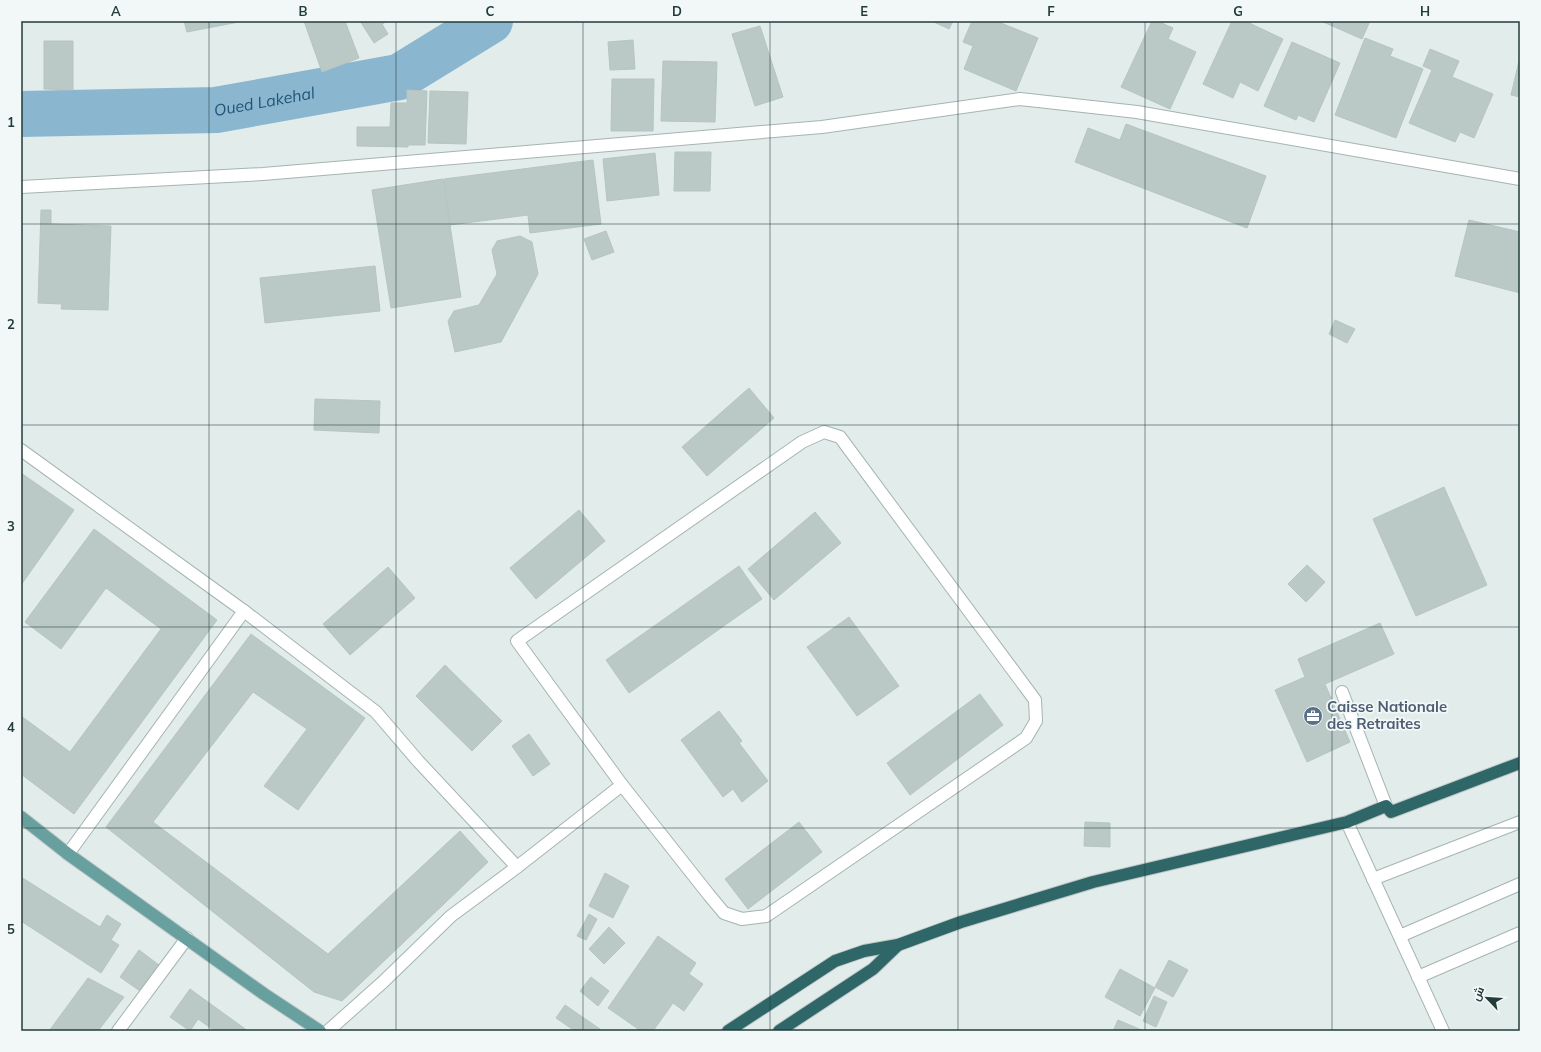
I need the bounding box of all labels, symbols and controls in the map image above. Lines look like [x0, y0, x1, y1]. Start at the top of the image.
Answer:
text: A [111, 3, 121, 19]
text: B [299, 3, 308, 19]
text: C [486, 3, 495, 19]
text: D [672, 3, 682, 19]
text: E [860, 3, 868, 19]
text: F [1047, 3, 1055, 19]
text: G [1233, 3, 1243, 19]
text: H [1420, 3, 1430, 19]
water label: Oued Lakehal [212, 82, 316, 120]
text: 1 [7, 114, 15, 130]
text: 2 [7, 316, 15, 332]
text: 3 [7, 518, 15, 534]
place label: Caisse Nationale des Retraites [1327, 697, 1447, 733]
office icon: Caisse Nationale des Retraites [1302, 705, 1324, 727]
text: 4 [7, 719, 15, 735]
text: 5 [7, 921, 15, 937]
north arrow [1467, 978, 1507, 1018]
text: ش [1469, 984, 1487, 1003]

